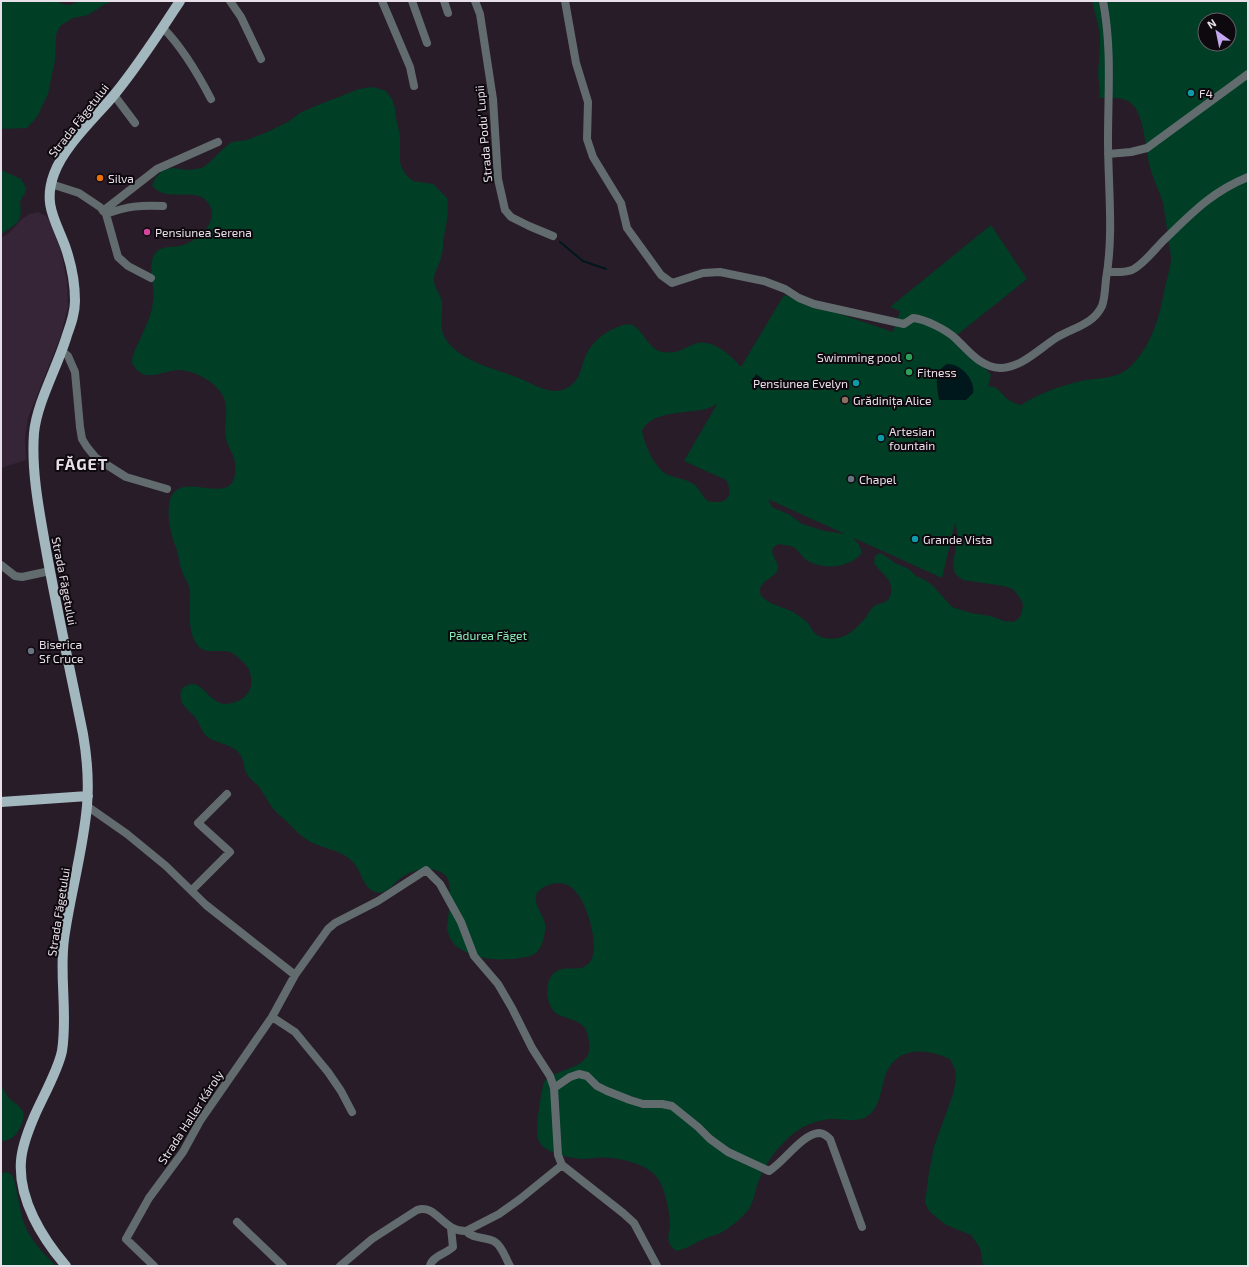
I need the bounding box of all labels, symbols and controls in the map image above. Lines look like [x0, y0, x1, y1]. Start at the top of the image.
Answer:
north arrow [1197, 12, 1237, 52]
text: N [1204, 16, 1218, 31]
street label: Strada Făgetului [45, 80, 111, 160]
street label: Strada Podu' Lupii [472, 85, 494, 183]
place label: F4 [1199, 86, 1213, 100]
marker: F4 [1186, 88, 1196, 98]
place label: Silva [108, 171, 134, 185]
marker: Silva [95, 173, 105, 183]
place label: Pensiunea Serena [155, 225, 252, 239]
marker: Pensiunea Serena [142, 227, 152, 237]
place label: Swimming pool [817, 350, 901, 364]
marker: Swimming pool [904, 352, 914, 362]
place label: Fitness [917, 365, 957, 379]
marker: Fitness [904, 367, 914, 377]
place label: Pensiunea Evelyn [753, 376, 848, 390]
marker: Pensiunea Evelyn [851, 378, 861, 388]
place label: Grădinița Alice [853, 393, 932, 409]
marker: Grădinița Alice [840, 395, 850, 405]
place label: Artesian fountain [889, 424, 935, 452]
marker: Artesian fountain [876, 433, 886, 443]
district label: FĂGET [56, 454, 108, 473]
place label: Chapel [859, 472, 897, 486]
marker: Chapel [846, 474, 856, 484]
place label: Grande Vista [923, 532, 992, 546]
marker: Grande Vista [910, 534, 920, 544]
street label: Strada Făgetului [50, 536, 80, 626]
park label: Pădurea Făget [449, 628, 527, 642]
place label: Biserica Sf Cruce [39, 637, 83, 665]
marker: Biserica Sf Cruce [26, 646, 36, 656]
street label: Strada Făgetului [44, 867, 72, 957]
street label: Strada Haller Károly [154, 1067, 226, 1167]

